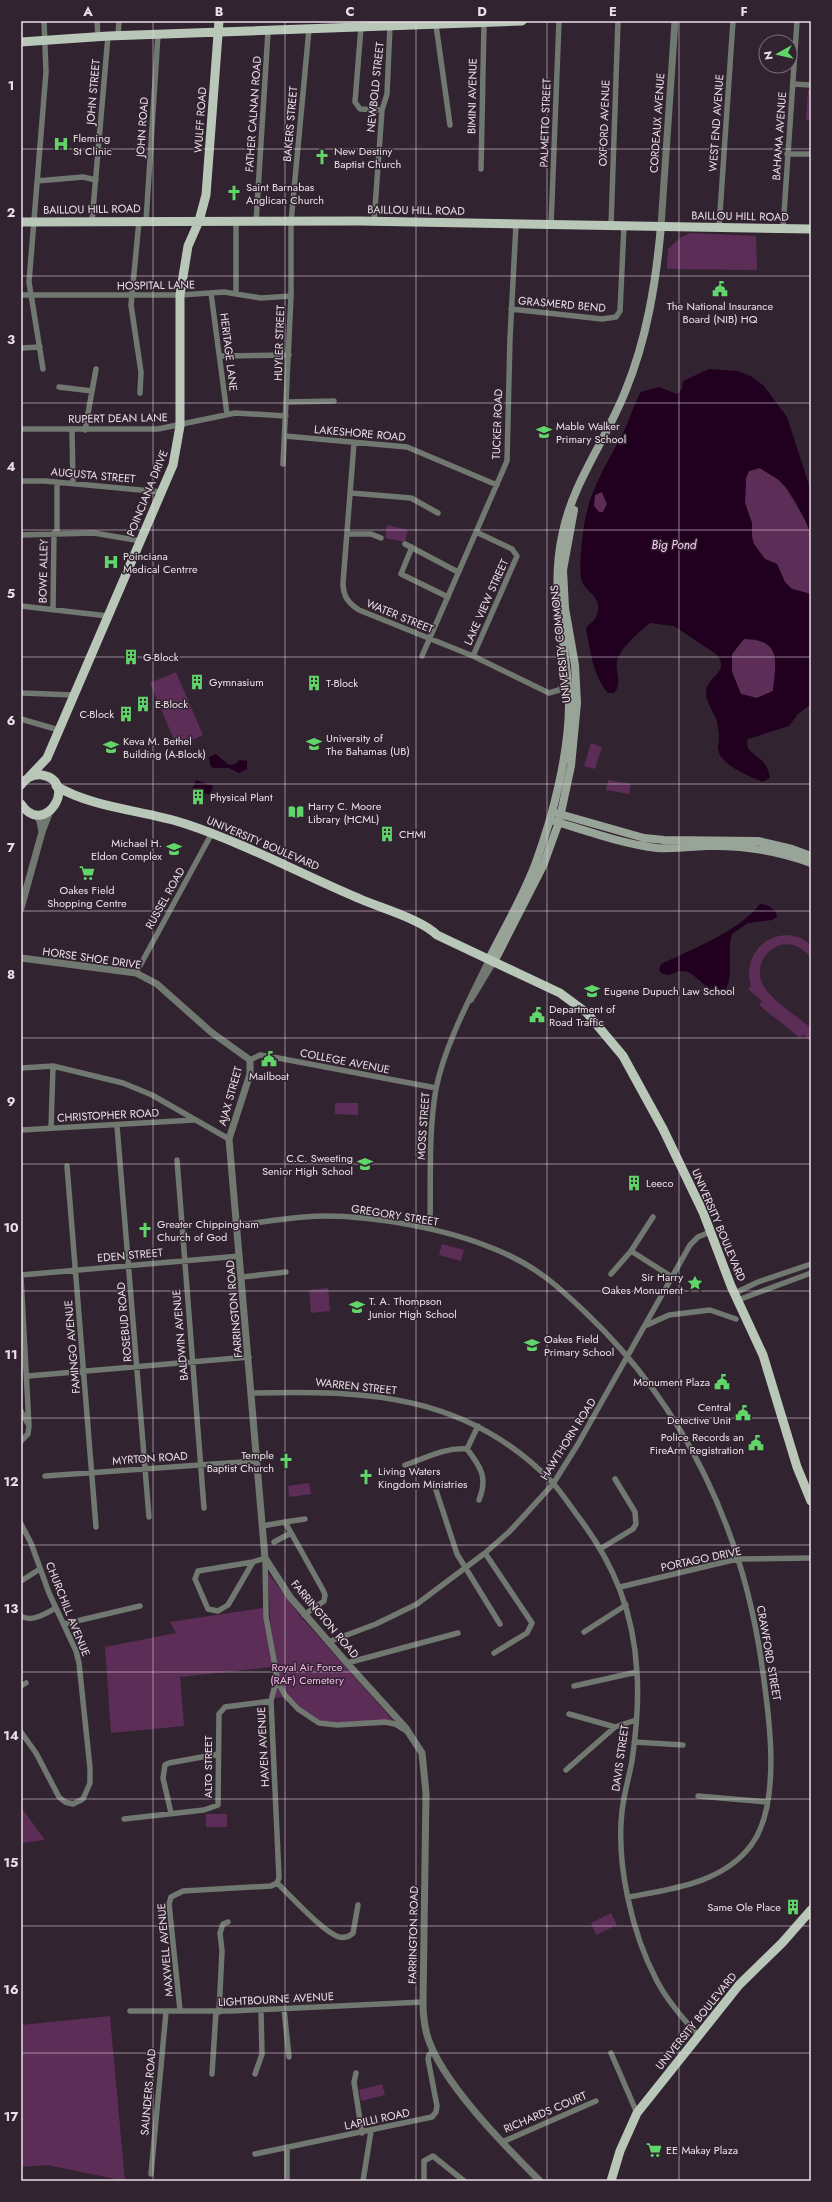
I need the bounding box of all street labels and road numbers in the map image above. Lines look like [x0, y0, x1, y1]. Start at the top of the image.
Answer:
street label: NEWBOLD STREET [362, 41, 388, 133]
street label: FATHER CALNAN ROAD [241, 55, 265, 173]
street label: BIMINI AVENUE [463, 58, 481, 134]
street label: JOHN STREET [82, 59, 104, 127]
street label: CORDEAUX AVENUE [646, 72, 668, 174]
street label: WEST END AVENUE [705, 74, 727, 172]
street label: PALMETTO STREET [535, 78, 555, 168]
street label: OXFORD AVENUE [594, 79, 614, 167]
street label: WULFF ROAD [190, 86, 210, 154]
street label: BAKERS STREET [279, 86, 301, 162]
street label: BAHAMA AVENUE [768, 91, 790, 181]
street label: JOHN ROAD [132, 96, 152, 160]
street label: BAILLOU HILL ROAD [43, 200, 141, 218]
street label: BAILLOU HILL ROAD [367, 201, 465, 219]
street label: BAILLOU HILL ROAD [691, 207, 789, 225]
street label: HOSPITAL LANE [117, 276, 195, 294]
street label: GRASMERD BEND [517, 292, 607, 316]
street label: HUYLER STREET [270, 305, 288, 381]
street label: HERITAGE LANE [216, 312, 242, 392]
street label: TUCKER ROAD [488, 388, 506, 460]
street label: RUPERT DEAN LANE [68, 409, 168, 427]
street label: LAKESHORE ROAD [313, 421, 407, 445]
street label: POINCIANA DRIVE [122, 447, 172, 539]
street label: AUGUSTA STREET [50, 463, 136, 487]
street label: BOWE ALLEY [34, 538, 52, 603]
street label: LAKE VIEW STREET [460, 556, 512, 648]
street label: UNIVERSITY COMMONS [546, 584, 574, 704]
street label: WATER STREET [364, 595, 436, 637]
street label: UNIVERSITY BOULEVARD [204, 812, 322, 874]
street label: RUSSEL ROAD [141, 864, 189, 932]
street label: HORSE SHOE DRIVE [42, 943, 142, 973]
street label: COLLEGE AVENUE [299, 1044, 391, 1078]
street label: AJAX STREET [214, 1064, 246, 1128]
street label: MOSS STREET [413, 1092, 433, 1160]
street label: CHRISTOPHER ROAD [57, 1104, 160, 1126]
street label: UNIVERSITY BOULEVARD [688, 1166, 750, 1284]
street label: GREGORY STREET [350, 1200, 440, 1230]
street label: EDEN STREET [96, 1244, 164, 1266]
street label: FARRINGTON ROAD [222, 1259, 246, 1359]
street label: ROSEBUD ROAD [112, 1281, 135, 1363]
street label: BALDWIN AVENUE [168, 1289, 192, 1381]
street label: FAMINGO AVENUE [60, 1300, 84, 1394]
street label: WARREN STREET [315, 1374, 397, 1398]
street label: HAWTHORN ROAD [536, 1394, 600, 1483]
street label: MYRTON ROAD [112, 1447, 189, 1469]
street label: PORTAGO DRIVE [659, 1543, 743, 1575]
street label: CHURCHILL AVENUE [42, 1559, 94, 1659]
street label: FARRINGTON ROAD [287, 1576, 363, 1662]
street label: CRAWFORD STREET [753, 1604, 785, 1702]
street label: HAVEN AVENUE [253, 1707, 273, 1787]
street label: DAVIS STREET [607, 1724, 633, 1792]
street label: ALTO STREET [200, 1736, 216, 1798]
street label: FARRINGTON ROAD [404, 1885, 422, 1984]
street label: MAXWELL AVENUE [153, 1903, 177, 1997]
street label: UNIVERSITY BOULEVARD [652, 1969, 741, 2073]
street label: LIGHTBOURNE AVENUE [218, 1988, 334, 2010]
street label: SAUNDERS ROAD [136, 2047, 160, 2136]
street label: RICHARDS COURT [501, 2087, 589, 2137]
street label: LAPILLI ROAD [343, 2104, 412, 2134]

